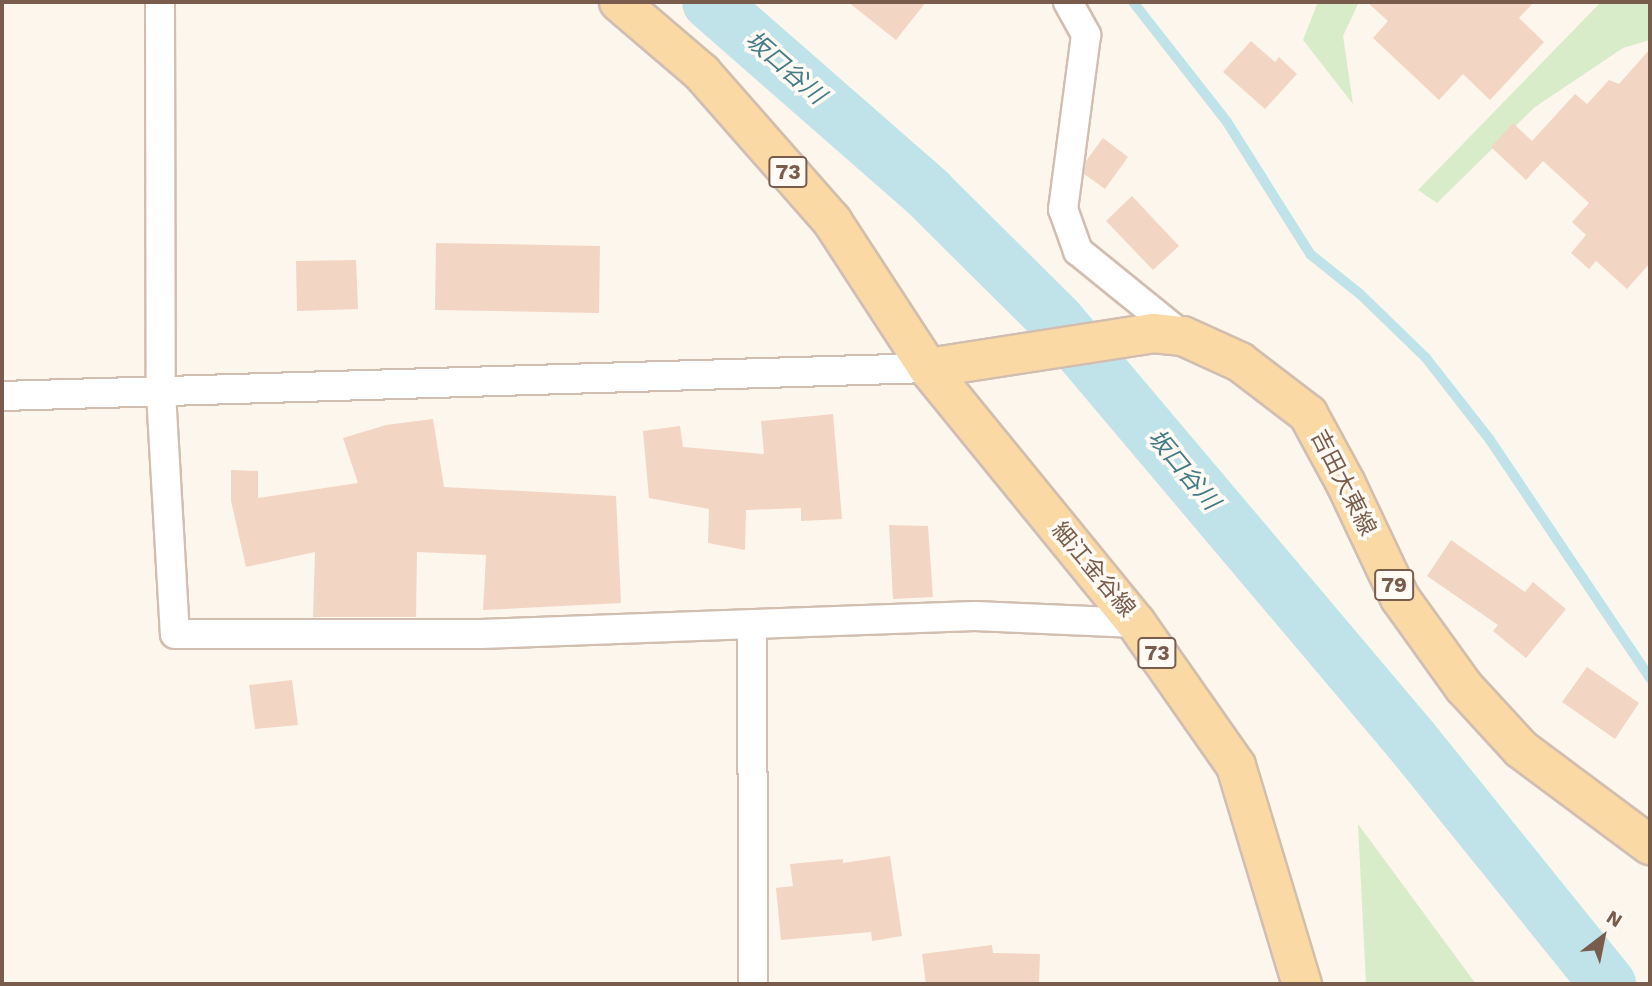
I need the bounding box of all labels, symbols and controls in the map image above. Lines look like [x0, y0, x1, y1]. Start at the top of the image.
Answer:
water label: 坂口谷川 [739, 26, 831, 110]
road number: 73 [767, 154, 809, 190]
water label: 坂口谷川 [1141, 424, 1225, 516]
street label: 吉田大東線 [1305, 426, 1381, 540]
street label: 細江金谷線 [1045, 517, 1141, 623]
road number: 79 [1373, 568, 1415, 602]
road number: 73 [1136, 636, 1178, 670]
north arrow [1568, 902, 1638, 972]
text: N [1602, 905, 1626, 932]

